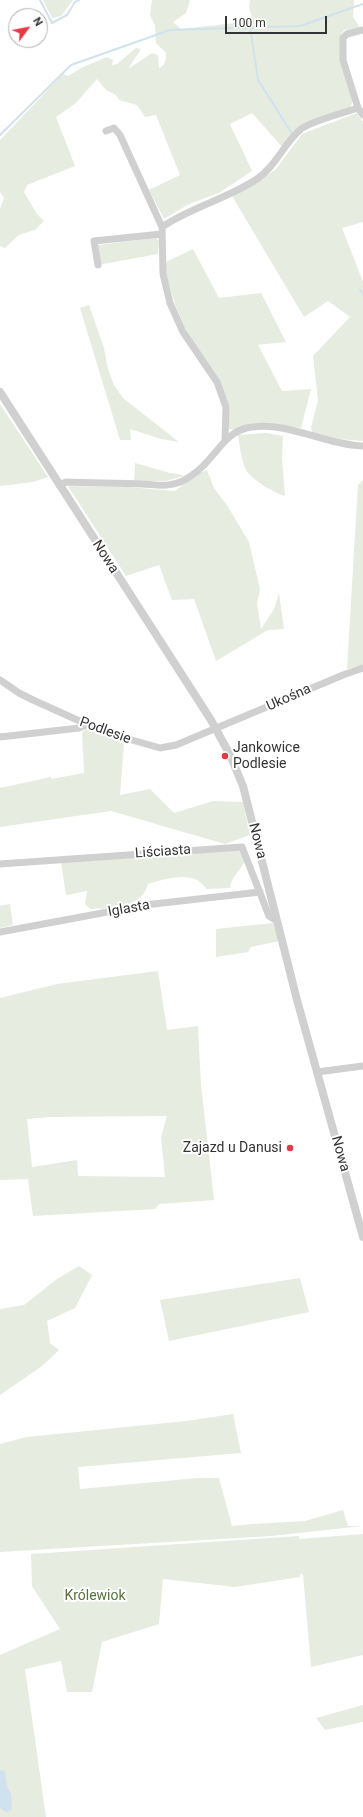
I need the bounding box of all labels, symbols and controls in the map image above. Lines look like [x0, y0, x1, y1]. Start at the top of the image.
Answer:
north arrow [8, 8, 48, 48]
scale bar [227, 8, 329, 34]
text: N [30, 15, 45, 29]
text: 100 m [232, 16, 266, 30]
street label: Nowa [88, 537, 122, 577]
street label: Ukośna [264, 681, 314, 715]
street label: Podlesie [77, 714, 133, 748]
place label: Jankowice Podlesie [233, 740, 300, 772]
marker: Jankowice Podlesie [220, 751, 230, 761]
street label: Nowa [244, 821, 270, 861]
street label: Liściasta [135, 842, 191, 862]
street label: Iglasta [107, 897, 151, 921]
street label: Nowa [327, 1134, 353, 1174]
place label: Zajazd u Danusi [183, 1140, 282, 1156]
marker: Zajazd u Danusi [285, 1143, 295, 1153]
park label: Królewiok [64, 1588, 126, 1604]

